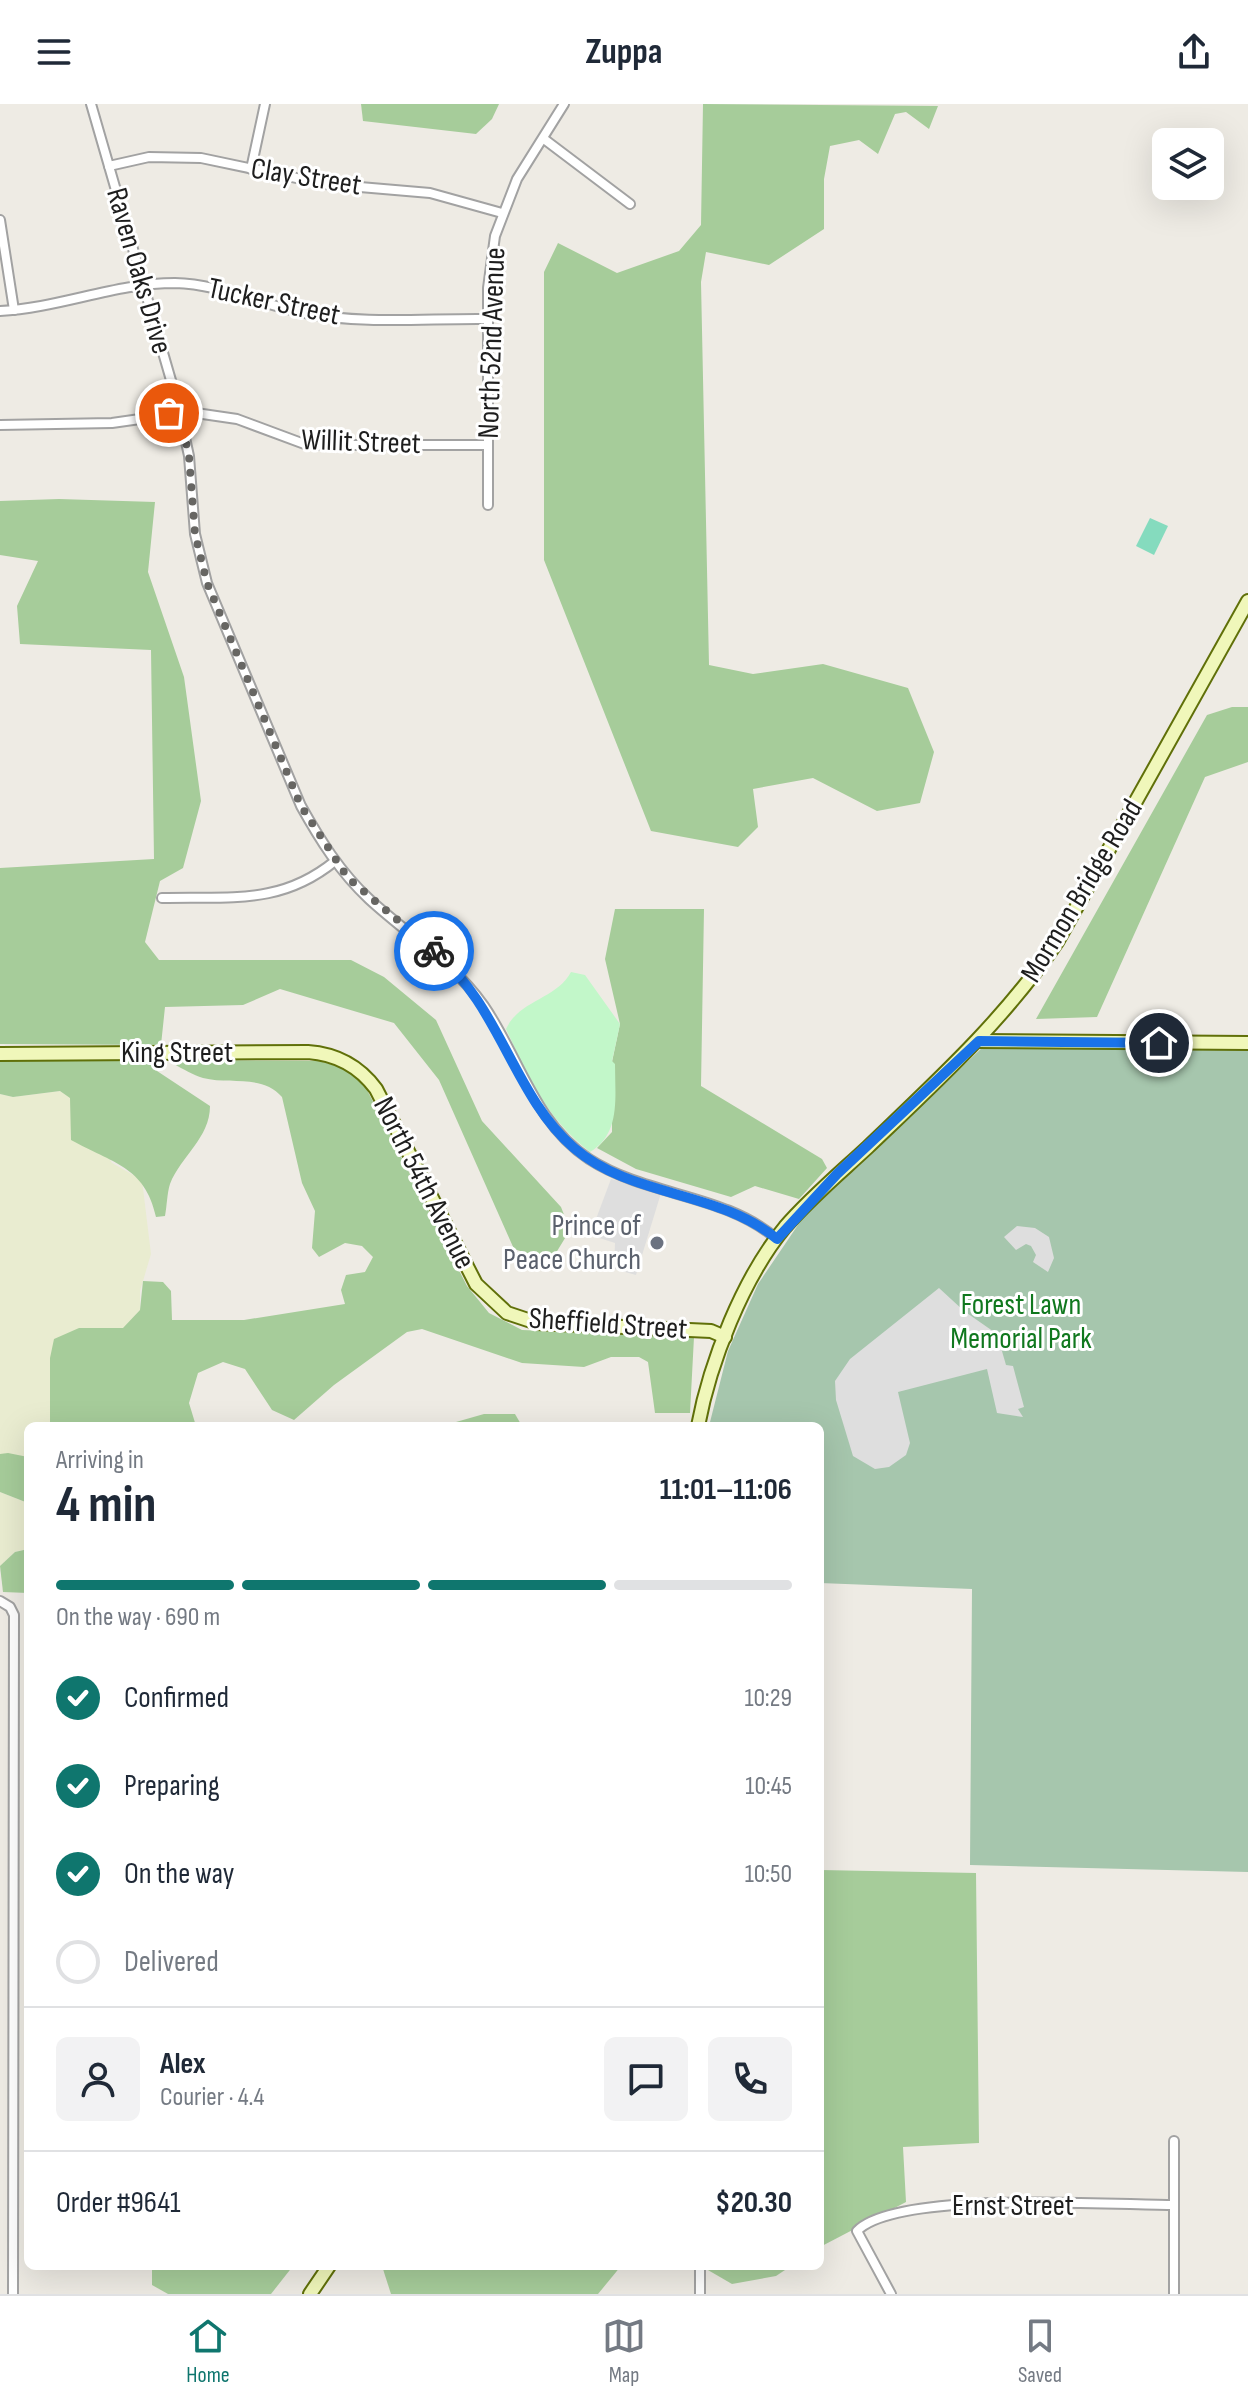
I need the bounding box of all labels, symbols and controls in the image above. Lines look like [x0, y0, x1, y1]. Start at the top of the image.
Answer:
icon: menu [32, 30, 76, 74]
icon: share [1172, 30, 1216, 74]
text: Zuppa [585, 31, 663, 74]
map controls [1152, 128, 1224, 200]
button: layers [1152, 128, 1224, 200]
street label: Clay Street [248, 151, 364, 203]
street label: Raven Oaks Drive [98, 184, 180, 358]
street label: North 52nd Avenue [471, 247, 513, 439]
street label: Tucker Street [205, 270, 343, 334]
pin [135, 379, 203, 447]
icon: bag [147, 391, 191, 435]
street label: Willit Street [301, 422, 421, 462]
street label: Mormon Bridge Road [1013, 793, 1151, 989]
courier [394, 911, 474, 991]
icon: bike [412, 929, 456, 973]
pin [1125, 1009, 1193, 1077]
icon: home [1137, 1021, 1181, 1065]
street label: King Street [121, 1035, 233, 1071]
street label: North 54th Avenue [365, 1091, 483, 1275]
place label: Prince of Peace Church [503, 1208, 641, 1278]
marker: Prince of Peace Church [648, 1234, 666, 1252]
park label: Forest Lawn Memorial Park [950, 1287, 1092, 1357]
street label: Sheffield Street [528, 1301, 688, 1347]
text: Arriving in [56, 1445, 144, 1476]
text: 11:01–11:06 [660, 1472, 792, 1508]
text: 4 min [56, 1474, 156, 1537]
text: On the way · 690 m [56, 1602, 220, 1633]
icon: check [56, 1676, 100, 1720]
text: Confirmed [124, 1680, 229, 1716]
text: 10:29 [744, 1683, 792, 1714]
icon: check [56, 1764, 100, 1808]
text: Preparing [124, 1768, 220, 1804]
text: 10:45 [745, 1771, 792, 1802]
icon: check [56, 1852, 100, 1896]
text: On the way [124, 1856, 234, 1892]
text: 10:50 [745, 1859, 792, 1890]
text: Delivered [124, 1944, 219, 1980]
button: person [56, 2037, 140, 2121]
button: chat [604, 2037, 688, 2121]
button: phone [708, 2037, 792, 2121]
text: Alex [160, 2046, 206, 2082]
text: Courier · 4.4 [160, 2082, 264, 2113]
text: Order #9641 [56, 2185, 181, 2221]
text: $20.30 [715, 2185, 792, 2221]
street label: Ernst Street [952, 2188, 1074, 2224]
tab: Home [186, 2314, 230, 2389]
tab: Map [602, 2314, 646, 2389]
tab: Saved [1018, 2314, 1062, 2389]

